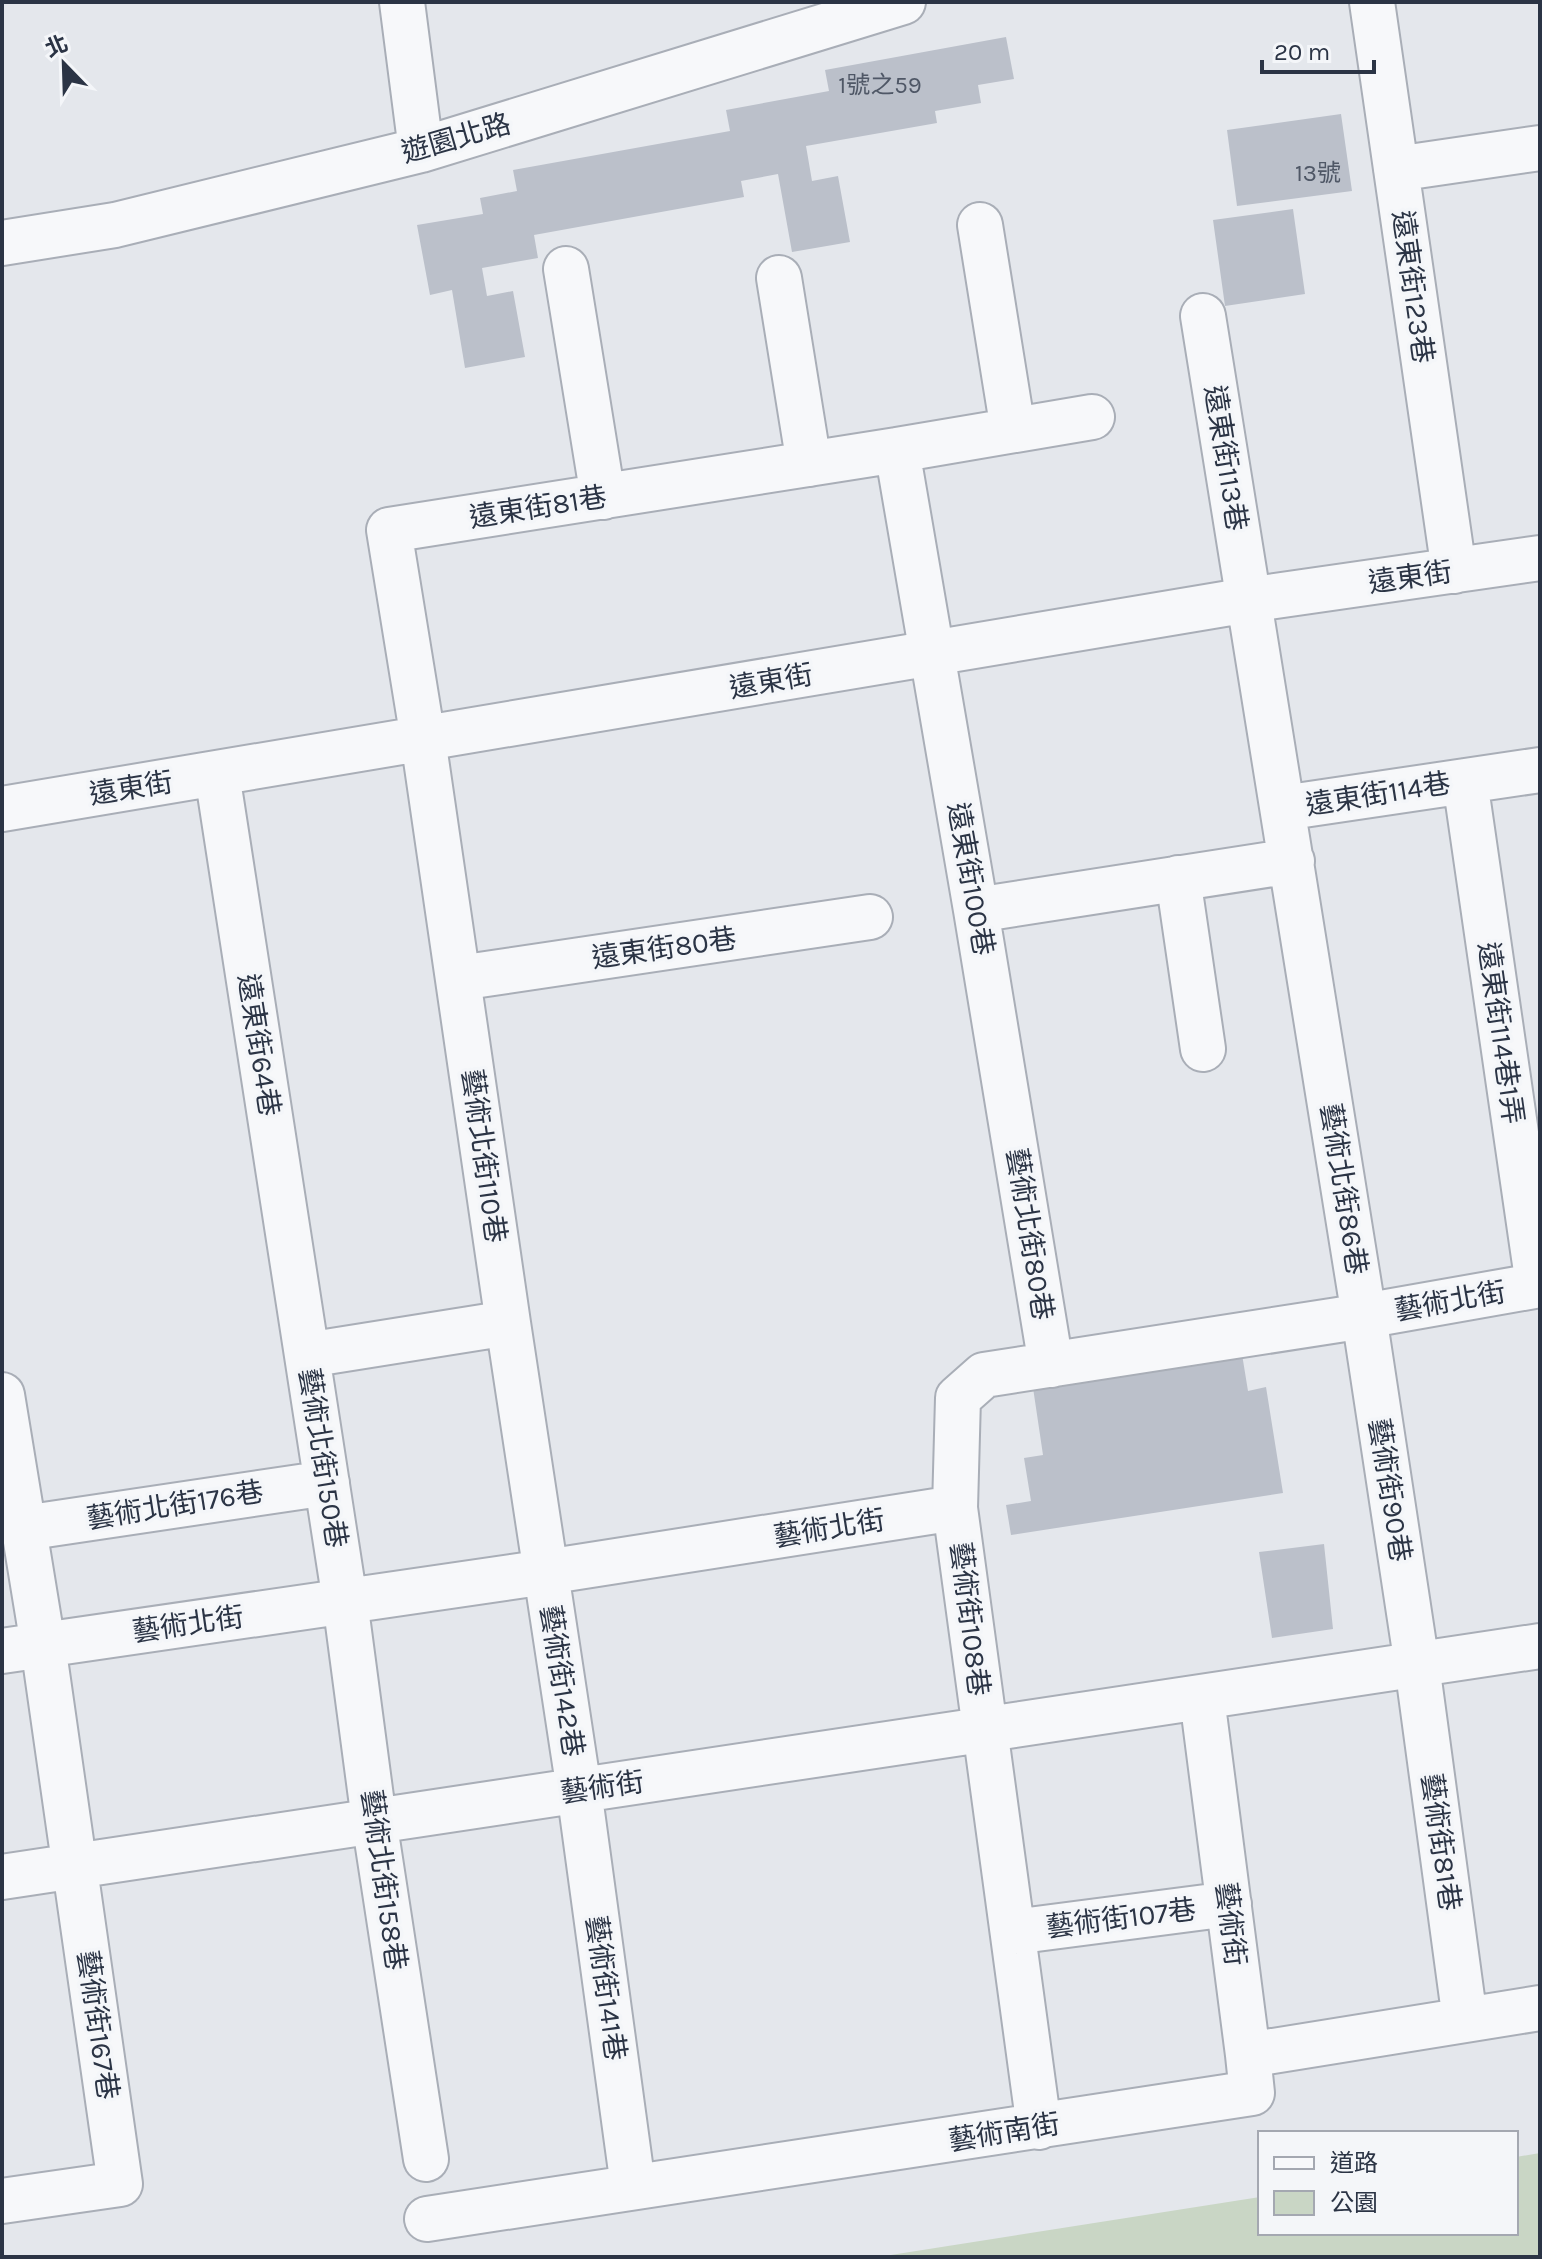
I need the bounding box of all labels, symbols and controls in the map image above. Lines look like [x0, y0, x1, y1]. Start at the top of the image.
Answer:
north arrow [24, 24, 104, 104]
scale bar [1262, 24, 1374, 74]
text: 北 [41, 30, 72, 63]
text: 20 m [1274, 38, 1330, 66]
house number: 1號之59 [838, 71, 922, 99]
street label: 遊園北路 [398, 107, 514, 169]
house number: 13號 [1295, 159, 1341, 187]
street label: 遠東街123巷 [1386, 208, 1440, 366]
street label: 遠東街113巷 [1198, 383, 1254, 533]
street label: 遠東街81巷 [467, 480, 609, 534]
street label: 遠東街 [1366, 555, 1454, 599]
street label: 遠東街 [727, 657, 815, 705]
street label: 遠東街 [87, 765, 175, 811]
street label: 遠東街114巷 [1303, 766, 1453, 822]
street label: 遠東街100巷 [941, 800, 1001, 958]
street label: 遠東街80巷 [589, 922, 739, 974]
street label: 遠東街114巷1弄 [1472, 940, 1530, 1126]
street label: 遠東街64巷 [231, 971, 287, 1119]
street label: 藝術北街110巷 [455, 1067, 513, 1245]
street label: 藝術北街86巷 [1314, 1101, 1374, 1277]
street label: 藝術北街80巷 [1000, 1146, 1060, 1322]
street label: 藝術北街 [1392, 1275, 1508, 1327]
street label: 藝術北街150巷 [292, 1366, 354, 1550]
street label: 藝術街90巷 [1362, 1416, 1418, 1564]
street label: 藝術北街176巷 [84, 1475, 266, 1535]
street label: 藝術北街 [771, 1503, 887, 1553]
street label: 藝術街108巷 [944, 1540, 996, 1698]
street label: 藝術北街 [130, 1600, 246, 1648]
street label: 藝術街142巷 [534, 1603, 590, 1759]
street label: 藝術街 [558, 1765, 646, 1809]
street label: 藝術街81巷 [1415, 1771, 1467, 1913]
street label: 藝術北街158巷 [355, 1787, 413, 1973]
street label: 藝術街 [1210, 1880, 1252, 1968]
street label: 藝術街107巷 [1044, 1892, 1198, 1944]
street label: 藝術街141巷 [579, 1913, 633, 2063]
street label: 藝術街167巷 [71, 1948, 125, 2102]
street label: 藝術南街 [946, 2107, 1062, 2157]
legend [1258, 2131, 1518, 2235]
text: 道路 [1330, 2149, 1378, 2177]
text: 公園 [1330, 2189, 1378, 2217]

